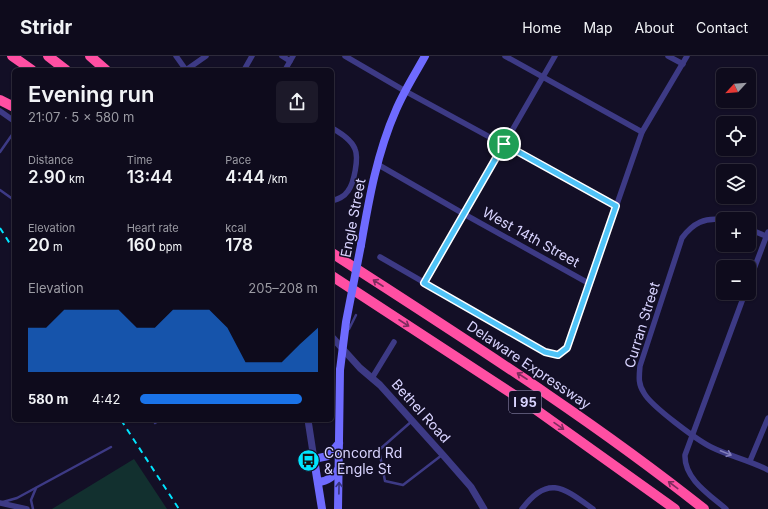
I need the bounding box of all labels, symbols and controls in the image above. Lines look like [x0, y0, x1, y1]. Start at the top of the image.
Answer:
text: Stridr [20, 16, 72, 39]
text: Home [522, 19, 561, 36]
text: Map [583, 19, 613, 36]
text: About [635, 19, 674, 36]
text: Contact [696, 19, 748, 36]
north arrow [716, 68, 756, 108]
map controls [716, 68, 756, 300]
text: Evening run [28, 81, 154, 107]
button: share [276, 81, 318, 123]
text: 21:07 · 5 × 580 m [28, 109, 134, 125]
button: locate [716, 116, 756, 156]
pin [487, 127, 521, 161]
icon: arrive [493, 133, 515, 155]
text: Distance [28, 153, 73, 167]
text: Time [127, 153, 152, 167]
text: Pace [225, 153, 251, 167]
button: layers [716, 164, 756, 204]
text: 2.90 [28, 167, 66, 187]
text: 13:44 [127, 167, 173, 187]
text: 4:44 [225, 167, 265, 187]
text: km [66, 172, 85, 186]
text: /km [265, 172, 287, 186]
street label: Engle Street [337, 176, 369, 259]
street label: West 14th Street [480, 203, 583, 270]
button: + [716, 212, 756, 252]
text: Elevation [28, 221, 75, 235]
text: Heart rate [127, 221, 179, 235]
text: kcal [225, 221, 246, 235]
text: 20 [28, 235, 50, 255]
text: 160 [127, 235, 156, 255]
text: 178 [225, 235, 253, 255]
text: m [50, 240, 63, 254]
text: bpm [156, 240, 182, 254]
button: − [716, 260, 756, 300]
one-way arrow [372, 278, 384, 286]
street label: Curran Street [620, 279, 663, 370]
text: Elevation [28, 280, 84, 296]
text: 205–208 m [248, 280, 318, 296]
street label: Delaware Expressway [464, 317, 594, 412]
one-way arrow [398, 319, 409, 327]
one-way arrow [516, 372, 528, 380]
street label: Bethel Road [388, 375, 454, 446]
text: 580 m [28, 391, 68, 407]
text: 4:42 [92, 391, 120, 407]
road number: I 95 [509, 391, 541, 413]
one-way arrow [553, 422, 564, 430]
place label: Concord Rd & Engle St [324, 444, 402, 477]
bus stop icon: Concord Rd & Engle St [295, 448, 321, 474]
one-way arrow [719, 449, 731, 457]
one-way arrow [668, 481, 679, 489]
one-way arrow [335, 482, 342, 495]

